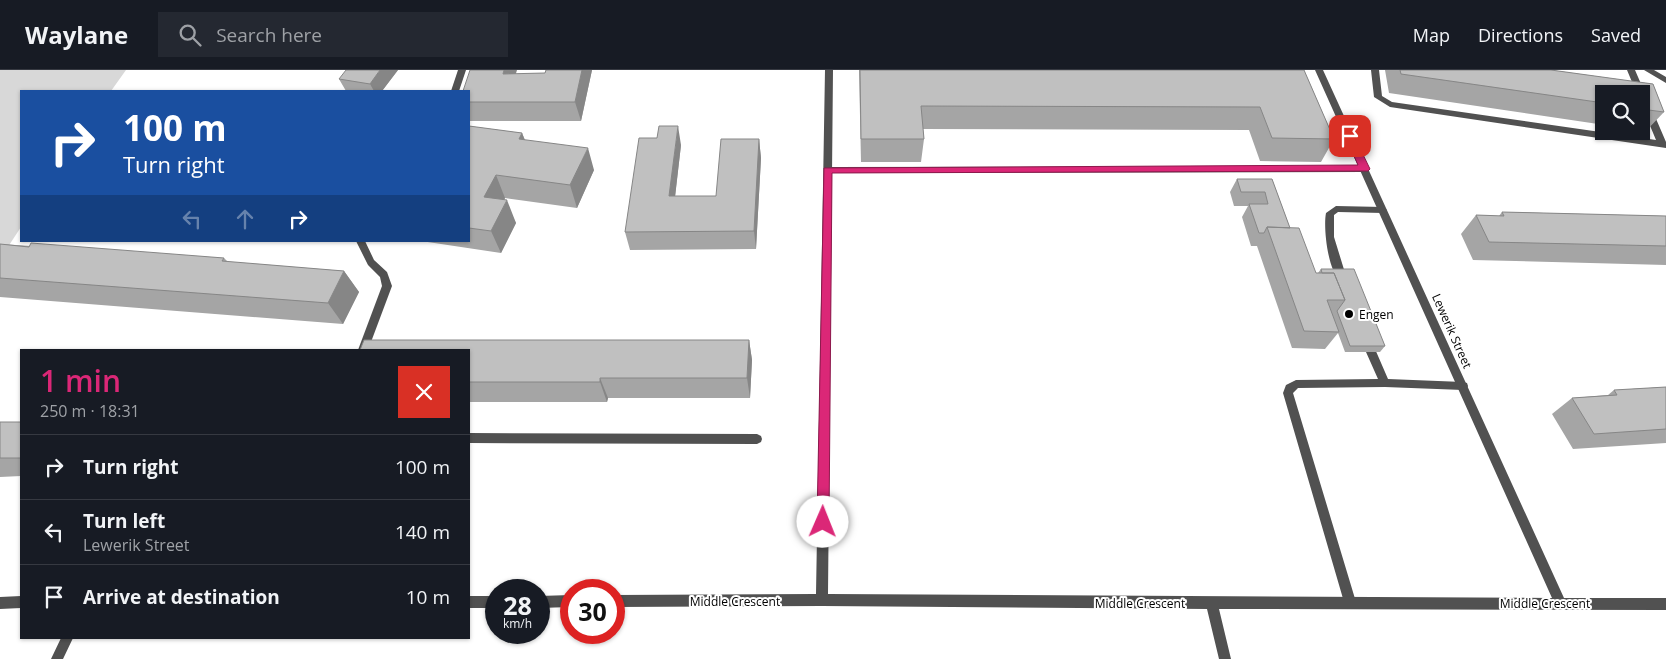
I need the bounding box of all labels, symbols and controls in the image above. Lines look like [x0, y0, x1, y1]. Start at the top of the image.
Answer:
search box [158, 12, 508, 57]
text: Waylane [25, 18, 128, 51]
icon: search [176, 21, 204, 49]
text: Search here [216, 22, 322, 48]
text: Map [1413, 23, 1450, 47]
text: Directions [1478, 23, 1563, 47]
text: Saved [1591, 23, 1641, 47]
map controls [1595, 85, 1650, 140]
button: search [1595, 85, 1650, 140]
text: 100 m [123, 104, 227, 151]
icon: right [40, 110, 105, 175]
pin [1329, 115, 1371, 157]
icon: arrive [1336, 122, 1364, 150]
text: Turn right [123, 149, 225, 179]
icon: left [178, 205, 206, 233]
icon: ahead [231, 205, 259, 233]
icon: right [284, 205, 312, 233]
street label: Lewerik Street [1428, 291, 1476, 371]
place label: Engen [1359, 306, 1394, 323]
marker: Engen [1343, 308, 1355, 320]
text: 1 min [40, 360, 121, 401]
button: close [398, 366, 450, 418]
text: 250 m · 18:31 [40, 400, 140, 422]
icon: right [40, 453, 68, 481]
text: Turn right [83, 454, 178, 480]
text: 100 m [395, 454, 450, 480]
position arrow [796, 495, 848, 547]
text: Turn left [83, 508, 165, 534]
icon: left [40, 518, 68, 546]
text: 140 m [395, 519, 450, 545]
text: Lewerik Street [83, 534, 190, 556]
speed limit sign: 30 [560, 579, 625, 644]
icon: arrive [40, 583, 68, 611]
text: Arrive at destination [83, 584, 280, 610]
text: 10 m [406, 584, 450, 610]
text: 28 [503, 588, 532, 622]
street label: Middle Crescent [690, 593, 780, 610]
street label: Middle Crescent [1095, 595, 1185, 612]
street label: Middle Crescent [1500, 595, 1590, 612]
text: km/h [503, 615, 532, 632]

